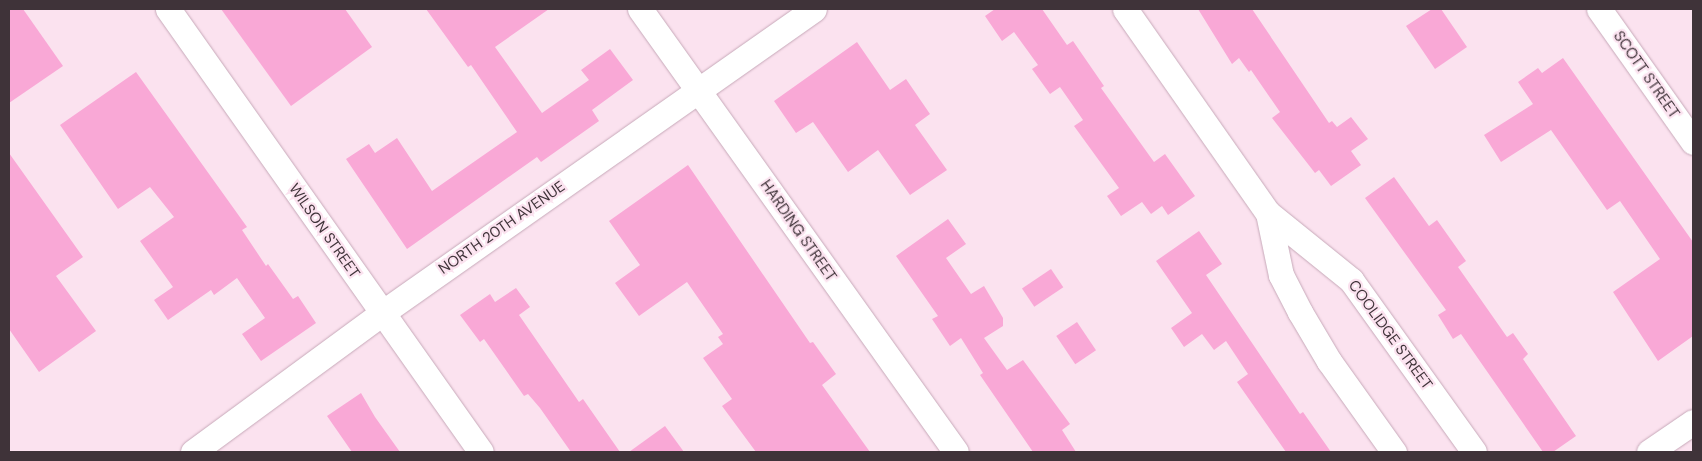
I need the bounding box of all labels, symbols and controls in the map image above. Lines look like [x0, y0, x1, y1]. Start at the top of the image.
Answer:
street label: SCOTT STREET [1609, 28, 1683, 122]
street label: HARDING STREET [756, 177, 840, 285]
street label: NORTH 20TH AVENUE [435, 178, 569, 278]
street label: WILSON STREET [285, 180, 363, 282]
street label: COOLIDGE STREET [1344, 277, 1436, 393]

